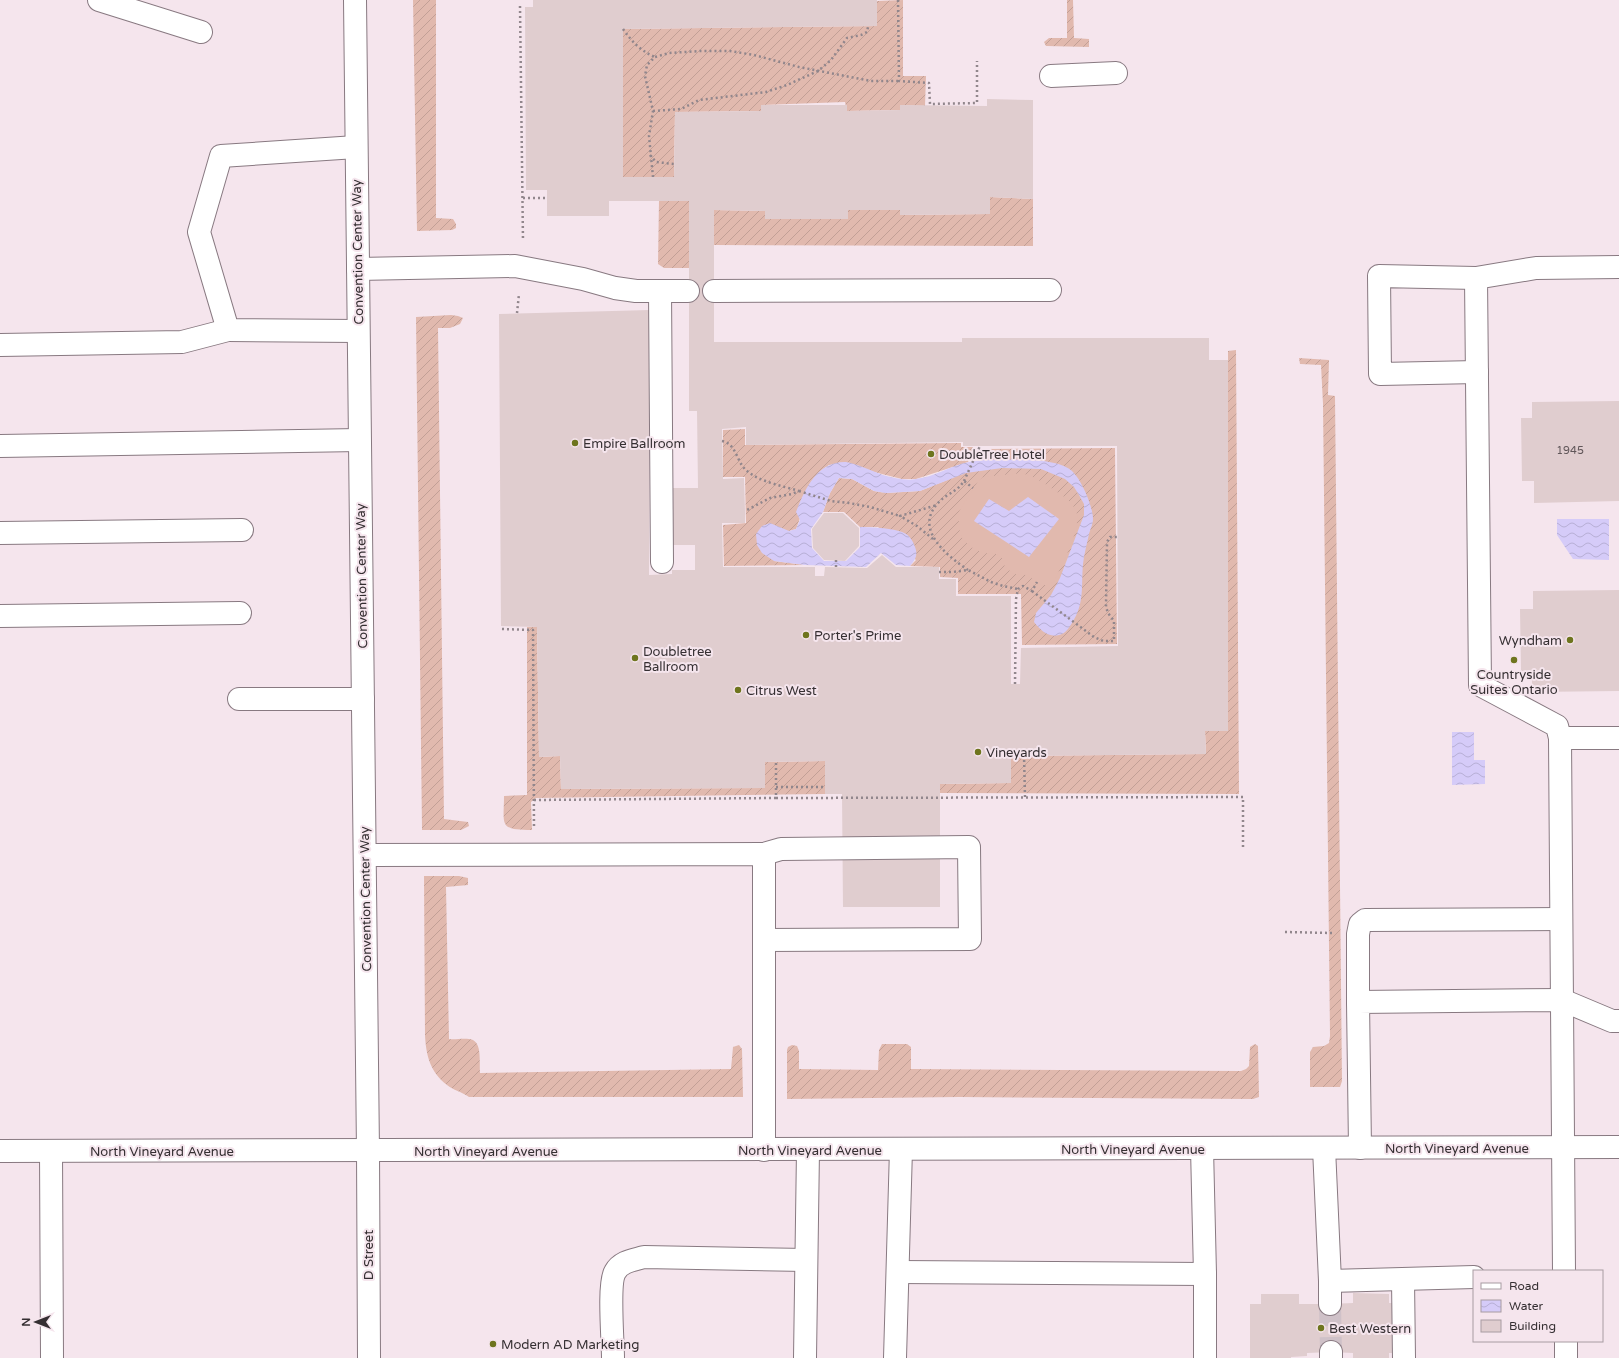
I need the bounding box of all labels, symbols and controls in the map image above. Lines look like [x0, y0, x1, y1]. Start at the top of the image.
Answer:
street label: Convention Center Way [349, 179, 367, 325]
place label: Empire Ballroom [583, 436, 685, 452]
marker: Empire Ballroom [570, 438, 580, 448]
house number: 1945 [1556, 444, 1584, 457]
place label: DoubleTree Hotel [939, 447, 1045, 463]
marker: DoubleTree Hotel [926, 449, 936, 459]
street label: Convention Center Way [353, 503, 371, 649]
place label: Porter's Prime [814, 628, 901, 644]
marker: Porter's Prime [801, 630, 811, 640]
place label: Wyndham [1499, 633, 1562, 649]
marker: Wyndham [1565, 635, 1575, 645]
place label: Doubletree Ballroom [643, 644, 712, 675]
marker: Doubletree Ballroom [630, 653, 640, 663]
marker: Countryside Suites Ontario [1509, 655, 1519, 665]
place label: Countryside Suites Ontario [1470, 667, 1558, 698]
place label: Citrus West [746, 683, 817, 699]
marker: Citrus West [733, 685, 743, 695]
place label: Vineyards [986, 745, 1047, 761]
marker: Vineyards [973, 747, 983, 757]
street label: Convention Center Way [357, 826, 375, 972]
street label: North Vineyard Avenue [1385, 1141, 1529, 1157]
street label: North Vineyard Avenue [1061, 1142, 1205, 1158]
street label: North Vineyard Avenue [738, 1143, 882, 1159]
street label: North Vineyard Avenue [90, 1144, 234, 1160]
street label: North Vineyard Avenue [414, 1144, 558, 1160]
street label: D Street [361, 1230, 377, 1280]
legend [1473, 1270, 1603, 1342]
text: Road [1509, 1279, 1539, 1293]
text: Water [1509, 1299, 1544, 1313]
north arrow [16, 1302, 56, 1342]
text: N [20, 1318, 33, 1326]
text: Building [1509, 1319, 1556, 1333]
place label: Best Western [1329, 1321, 1411, 1337]
marker: Best Western [1316, 1323, 1326, 1333]
place label: Modern AD Marketing [501, 1337, 639, 1353]
marker: Modern AD Marketing [488, 1339, 498, 1349]

